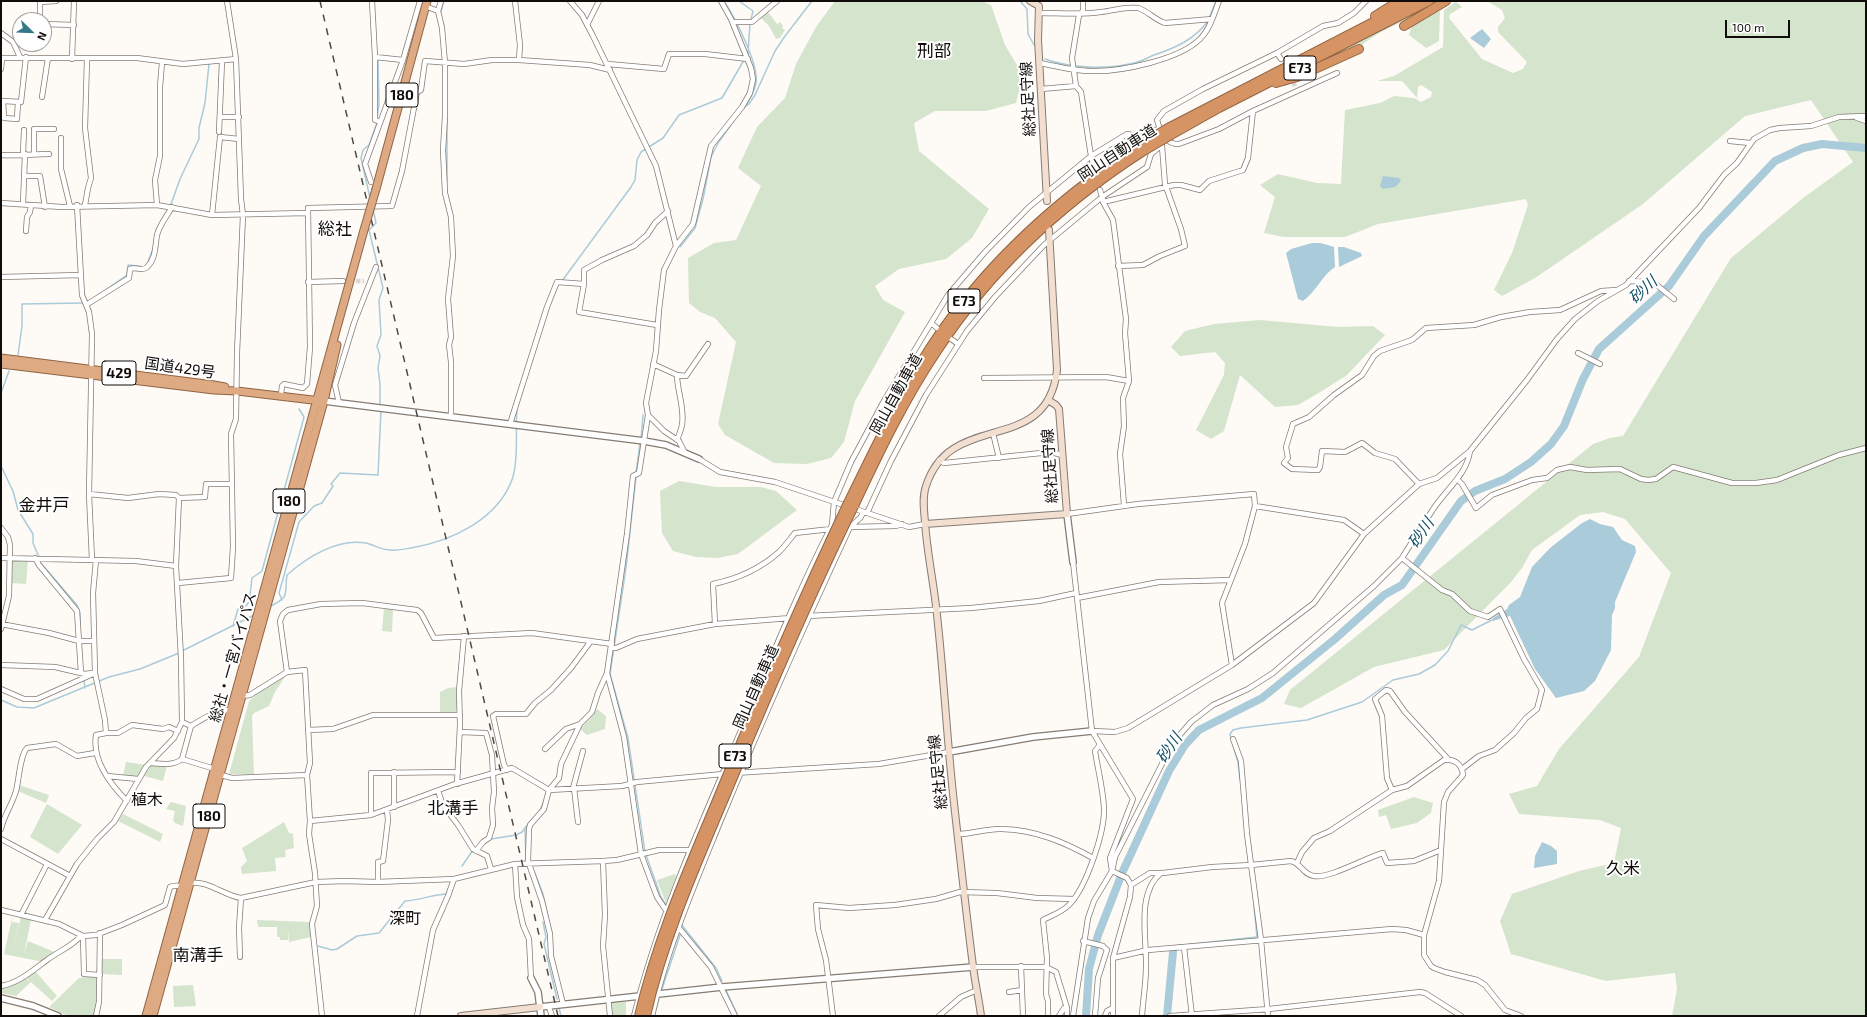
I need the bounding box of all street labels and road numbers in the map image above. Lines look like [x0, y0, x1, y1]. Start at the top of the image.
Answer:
road number: E73 [1284, 56, 1316, 80]
street label: 総社足守線 [1017, 61, 1039, 137]
road number: 180 [386, 83, 418, 107]
street label: 岡山自動車道 [1074, 121, 1160, 185]
road number: E73 [948, 289, 980, 313]
street label: 岡山自動車道 [866, 350, 926, 438]
street label: 国道429号 [143, 354, 217, 382]
road number: 429 [102, 361, 136, 385]
street label: 総社足守線 [1038, 428, 1062, 504]
road number: 180 [273, 489, 305, 513]
street label: 総社・一宮バイパス [206, 590, 260, 724]
street label: 岡山自動車道 [729, 642, 783, 732]
street label: 総社足守線 [925, 734, 951, 810]
road number: E73 [719, 744, 751, 768]
road number: 180 [193, 804, 225, 828]

